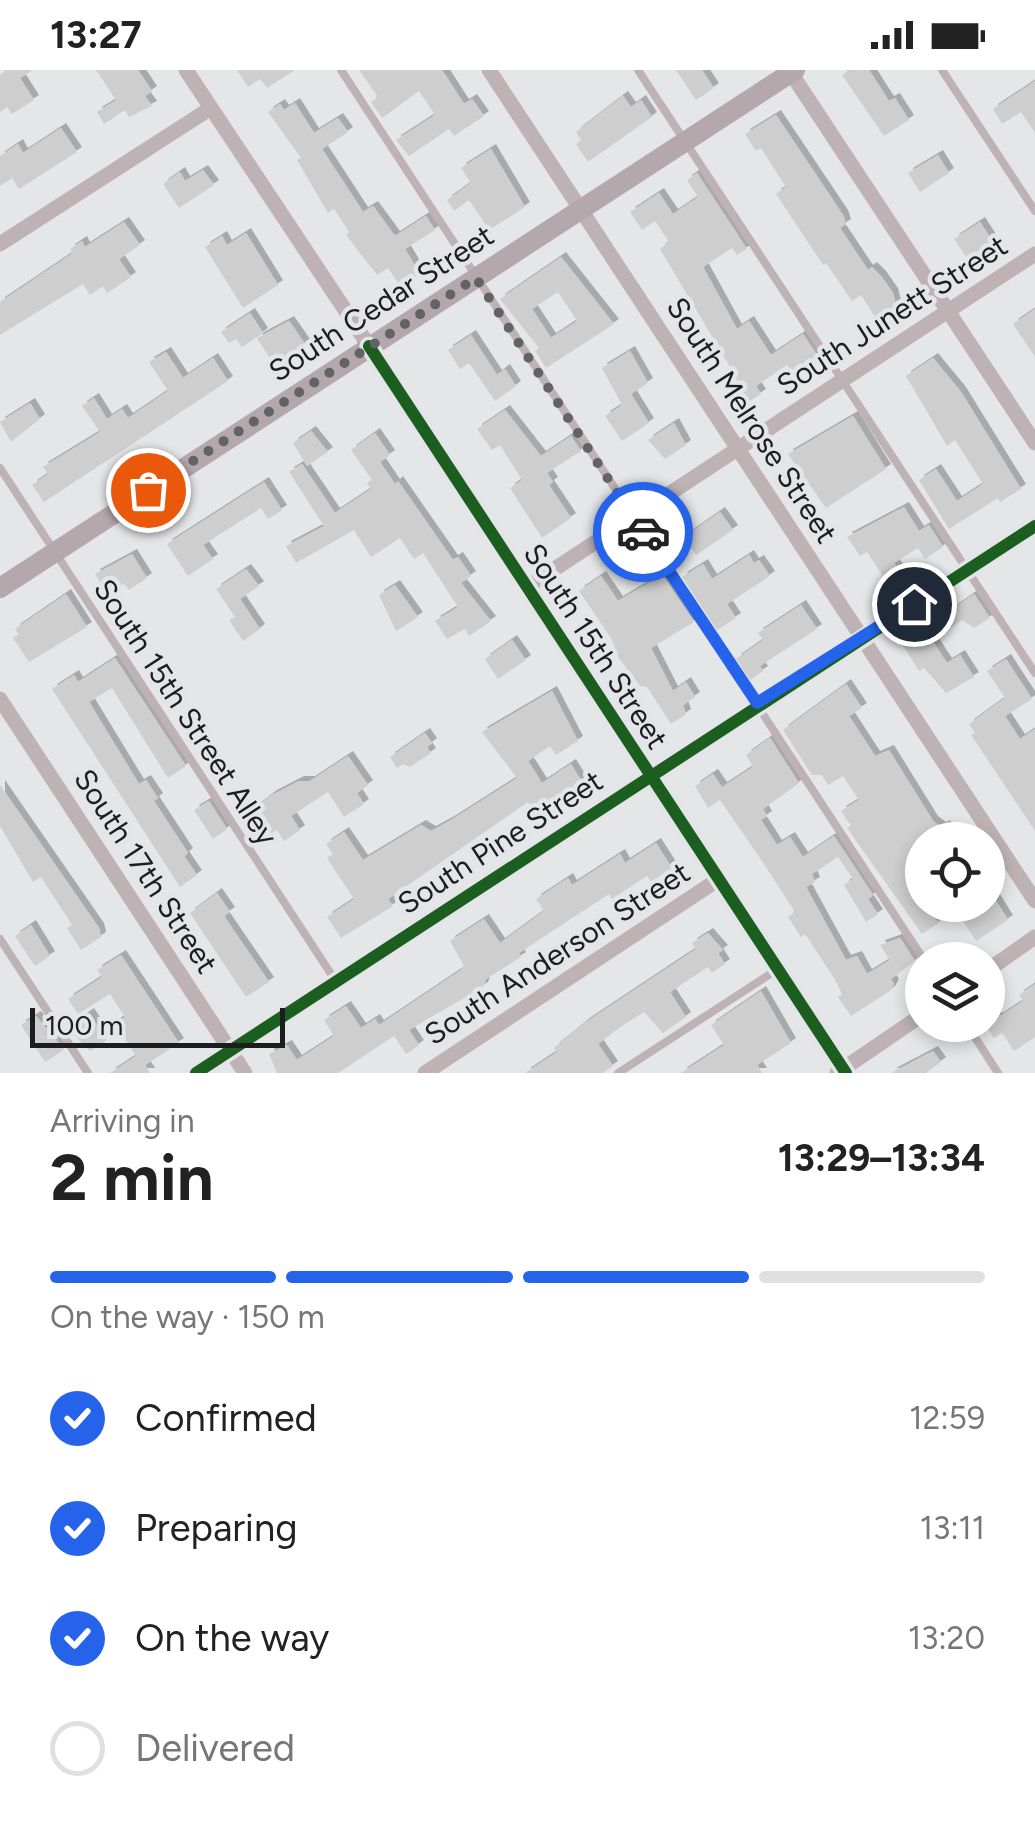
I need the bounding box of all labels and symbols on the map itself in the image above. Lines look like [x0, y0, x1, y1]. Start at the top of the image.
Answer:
street label: South Cedar Street [262, 217, 500, 389]
street label: South Junett Street [770, 227, 1014, 403]
street label: South Melrose Street [659, 290, 845, 550]
pin [106, 448, 191, 533]
courier [593, 482, 693, 582]
street label: South 15th Street [516, 536, 676, 756]
pin [872, 562, 957, 647]
street label: South 15th Street Alley [86, 572, 286, 852]
street label: South 17th Street [66, 762, 226, 980]
street label: South Pine Street [391, 762, 609, 922]
street label: South Anderson Street [417, 853, 697, 1053]
scale bar [30, 1003, 285, 1048]

